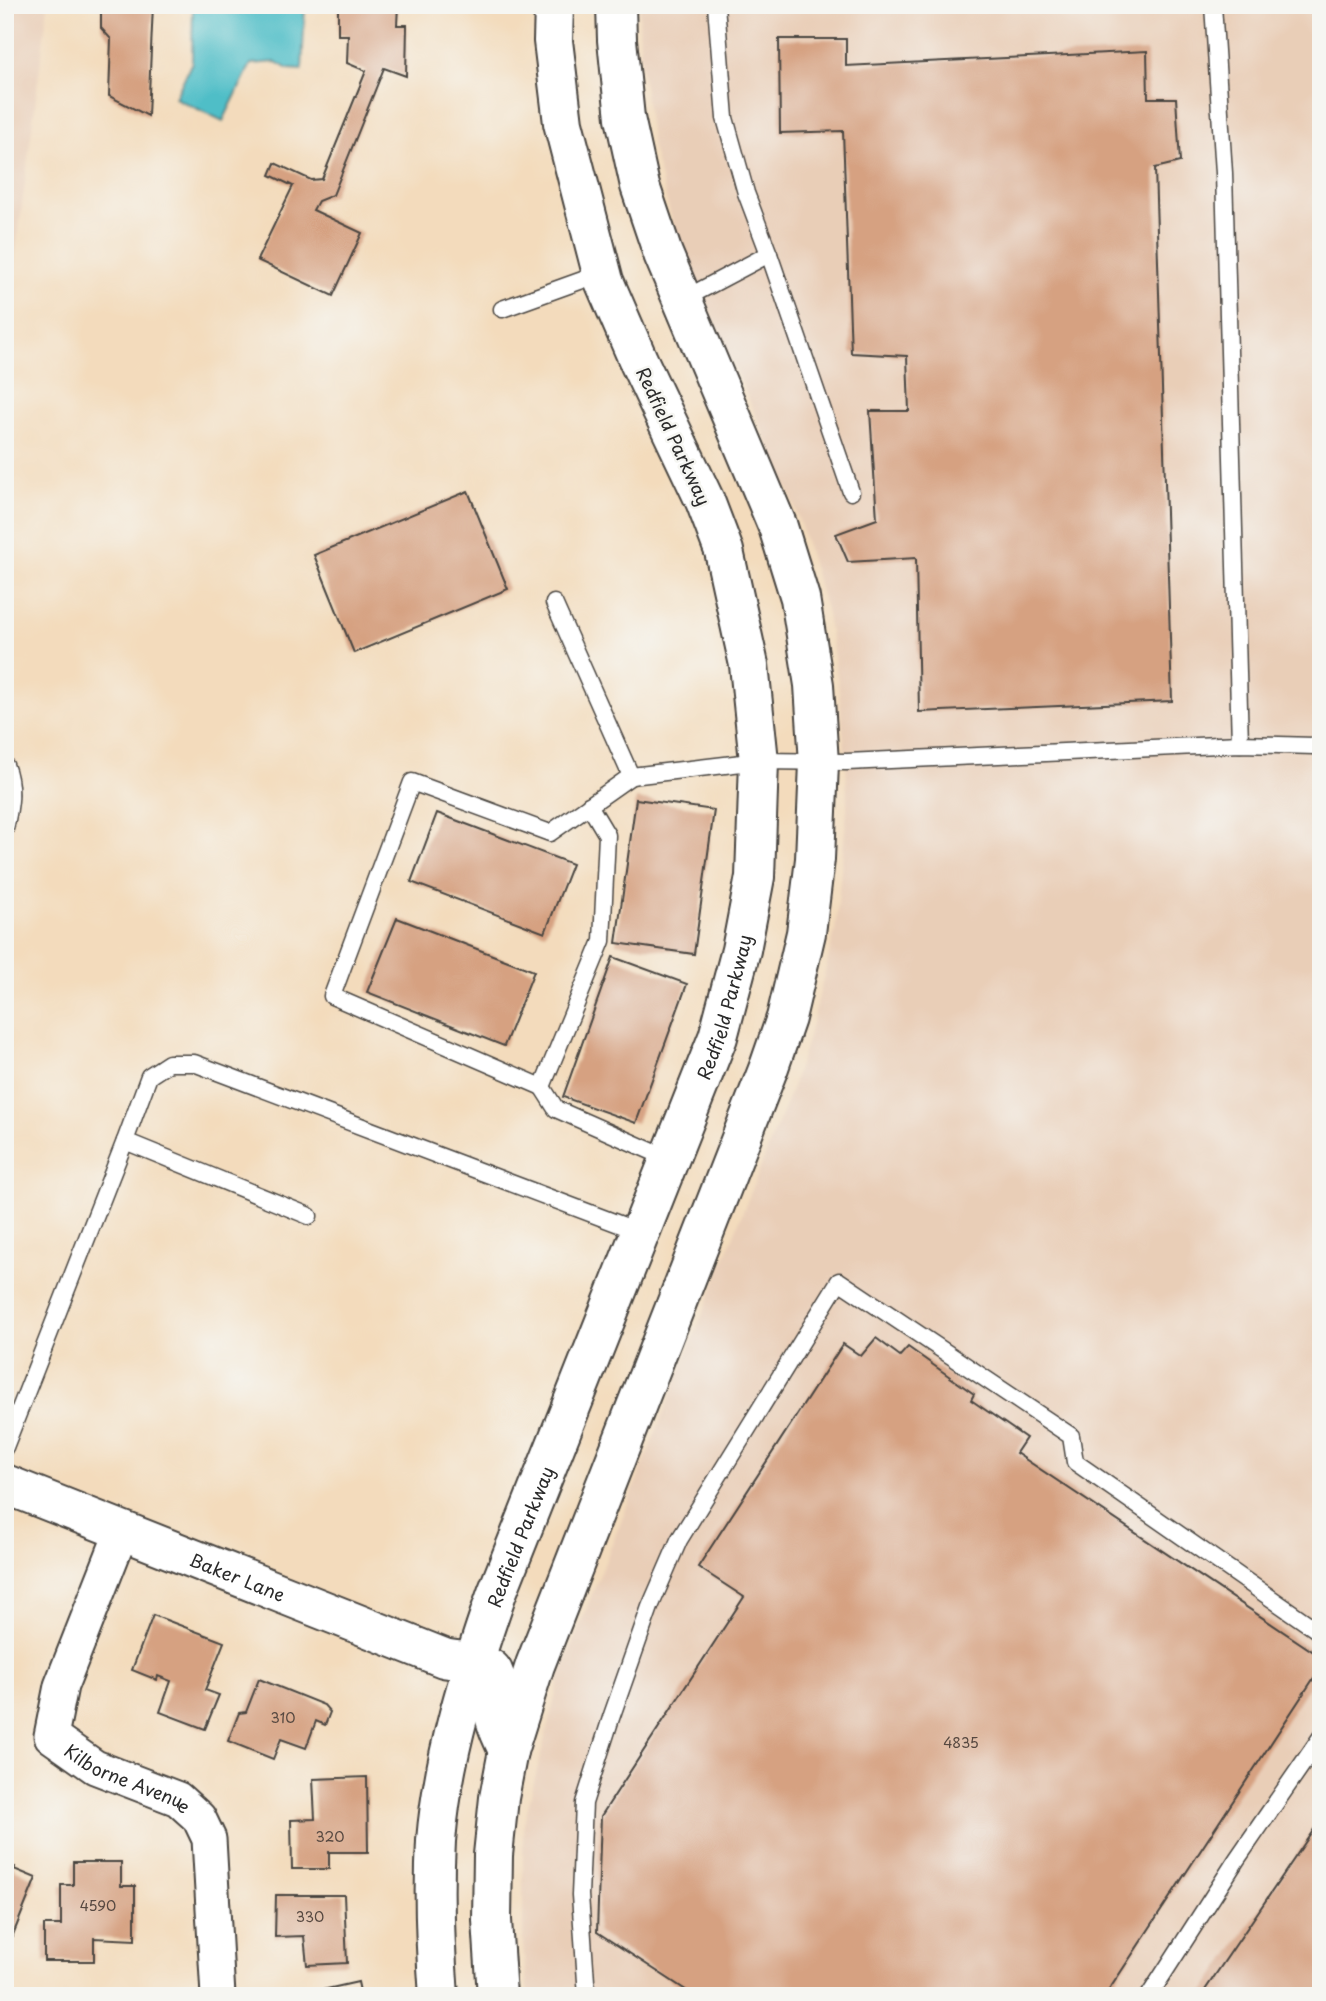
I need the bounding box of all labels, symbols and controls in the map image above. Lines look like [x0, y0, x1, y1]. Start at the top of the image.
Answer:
street label: Redfield Parkway [630, 362, 718, 510]
street label: Redfield Parkway [689, 932, 757, 1083]
street label: Redfield Parkway [480, 1462, 560, 1611]
street label: Baker Lane [186, 1545, 289, 1607]
house number: 310 [271, 1707, 295, 1728]
house number: 4835 [943, 1732, 979, 1753]
street label: Kilborne Avenue [59, 1736, 198, 1819]
house number: 320 [316, 1826, 344, 1847]
house number: 4590 [80, 1895, 116, 1916]
house number: 330 [296, 1906, 324, 1927]

